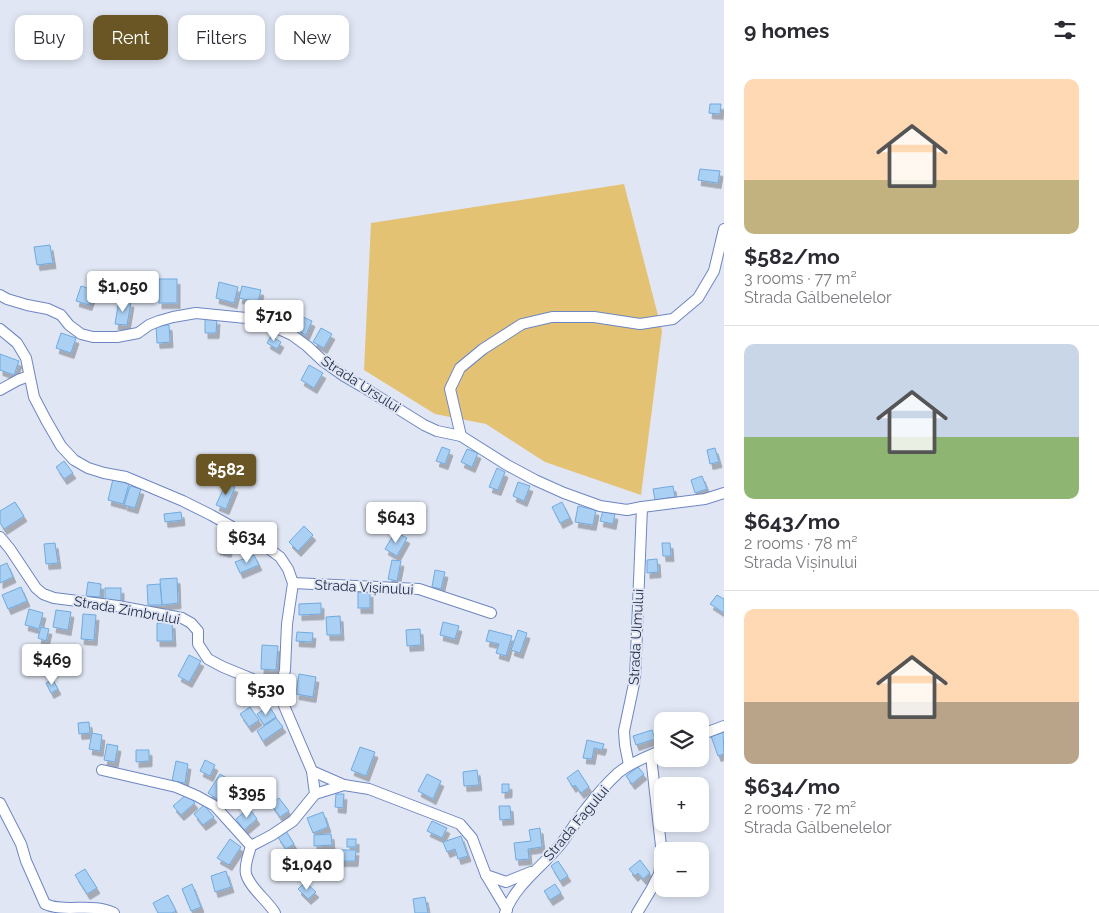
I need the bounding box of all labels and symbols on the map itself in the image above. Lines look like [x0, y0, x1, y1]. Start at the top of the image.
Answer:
pin: $1,050 [82, 270, 164, 313]
pin: $710 [244, 300, 304, 342]
street label: Strada Ursului [318, 352, 404, 416]
pin: $582 [196, 454, 256, 496]
pin: $643 [366, 502, 426, 544]
pin: $634 [217, 522, 277, 564]
street label: Strada Vișinului [314, 576, 414, 598]
street label: Strada Ulmului [625, 589, 647, 685]
street label: Strada Zimbrului [73, 593, 181, 627]
pin: $469 [22, 644, 82, 686]
pin: $530 [236, 674, 296, 716]
pin: $395 [217, 776, 277, 819]
street label: Strada Fagului [540, 782, 612, 864]
pin: $1,040 [266, 848, 348, 891]

